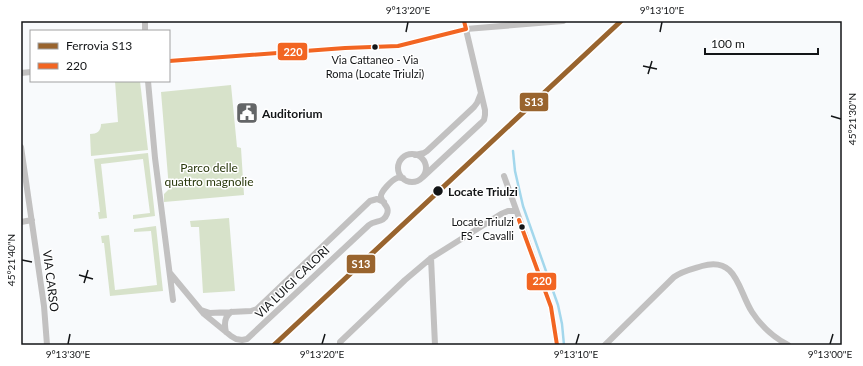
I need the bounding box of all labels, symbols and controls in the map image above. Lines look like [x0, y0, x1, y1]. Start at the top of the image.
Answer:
text: 9°13'20"E [386, 4, 431, 16]
text: 9°13'10"E [640, 4, 685, 16]
legend [30, 30, 170, 82]
scale bar [705, 30, 818, 56]
text: 100 m [711, 36, 745, 51]
text: Ferrovia S13 [66, 38, 132, 53]
line badge: 220 [277, 42, 308, 61]
marker: Via Cattaneo - Via Roma (Locate Triulzi) [370, 42, 380, 52]
text: 220 [283, 45, 303, 58]
place label: Via Cattaneo - Via Roma (Locate Triulzi) [326, 53, 424, 80]
text: 220 [66, 58, 87, 73]
line badge: S13 [519, 92, 549, 112]
text: 45°21'30"N [846, 93, 858, 145]
text: S13 [525, 95, 543, 108]
public building icon: Auditorium [234, 100, 260, 126]
place label: Auditorium [261, 106, 322, 121]
park label: Parco delle quattro magnolie [164, 160, 254, 189]
marker: Locate Triulzi [431, 184, 445, 198]
place label: Locate Triulzi [448, 184, 518, 199]
place label: Locate Triulzi FS - Cavalli [451, 215, 514, 242]
marker: Locate Triulzi FS - Cavalli [517, 222, 527, 232]
text: 45°21'40"N [5, 234, 17, 286]
street label: VIA LUIGI CALORI [252, 243, 332, 321]
street label: VIA CARSO [40, 249, 62, 313]
line badge: S13 [346, 254, 376, 274]
text: S13 [352, 257, 370, 270]
line badge: 220 [526, 272, 557, 291]
text: 220 [532, 274, 552, 287]
text: 9°13'30"E [46, 348, 91, 360]
text: 9°13'20"E [300, 348, 345, 360]
text: 9°13'10"E [554, 348, 599, 360]
text: 9°13'00"E [808, 348, 853, 360]

